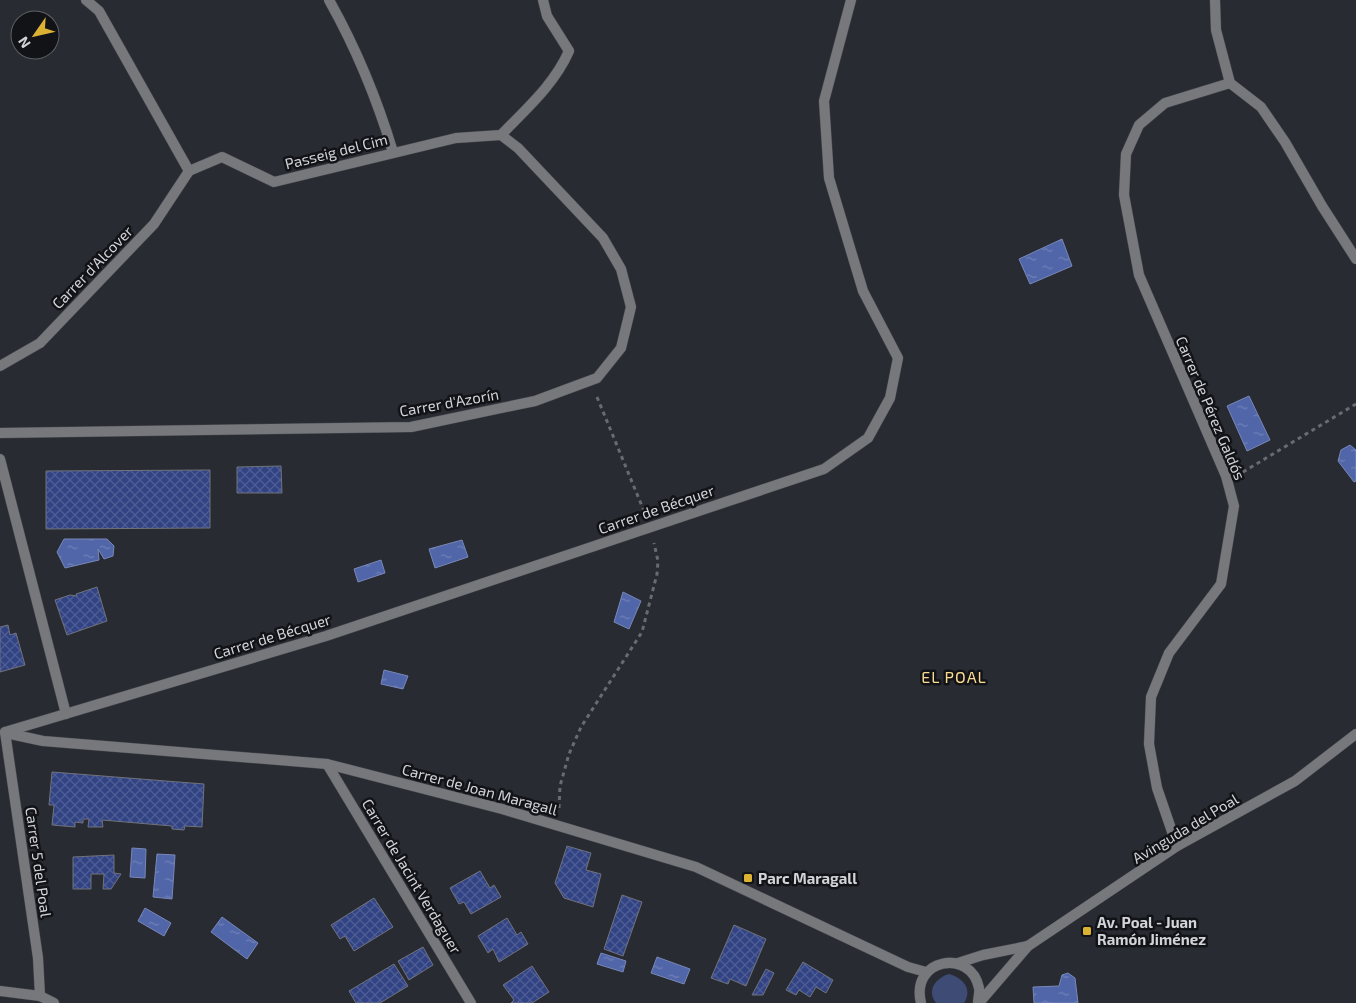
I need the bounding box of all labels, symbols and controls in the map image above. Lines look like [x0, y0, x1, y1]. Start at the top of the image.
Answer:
north arrow [10, 10, 60, 60]
text: N [14, 34, 34, 51]
street label: Passeig del Cim [283, 130, 389, 172]
street label: Carrer d'Alcover [48, 222, 136, 312]
street label: Carrer de Pérez Galdós [1173, 333, 1249, 483]
street label: Carrer d'Azorín [398, 384, 500, 420]
street label: Carrer de Bécquer [596, 481, 716, 537]
street label: Carrer de Bécquer [211, 610, 333, 662]
district label: EL POAL [921, 667, 987, 686]
street label: Carrer de Joan Maragall [400, 760, 560, 819]
street label: Avinguda del Poal [1129, 789, 1242, 867]
street label: Carrer de Jacint Verdaguer [359, 795, 465, 957]
street label: Carrer 5 del Poal [22, 806, 56, 919]
place label: Parc Maragall [758, 869, 857, 887]
marker: Parc Maragall [742, 872, 754, 884]
place label: Av. Poal - Juan Ramón Jiménez [1097, 913, 1206, 948]
marker: Av. Poal - Juan Ramón Jiménez [1081, 925, 1093, 937]

